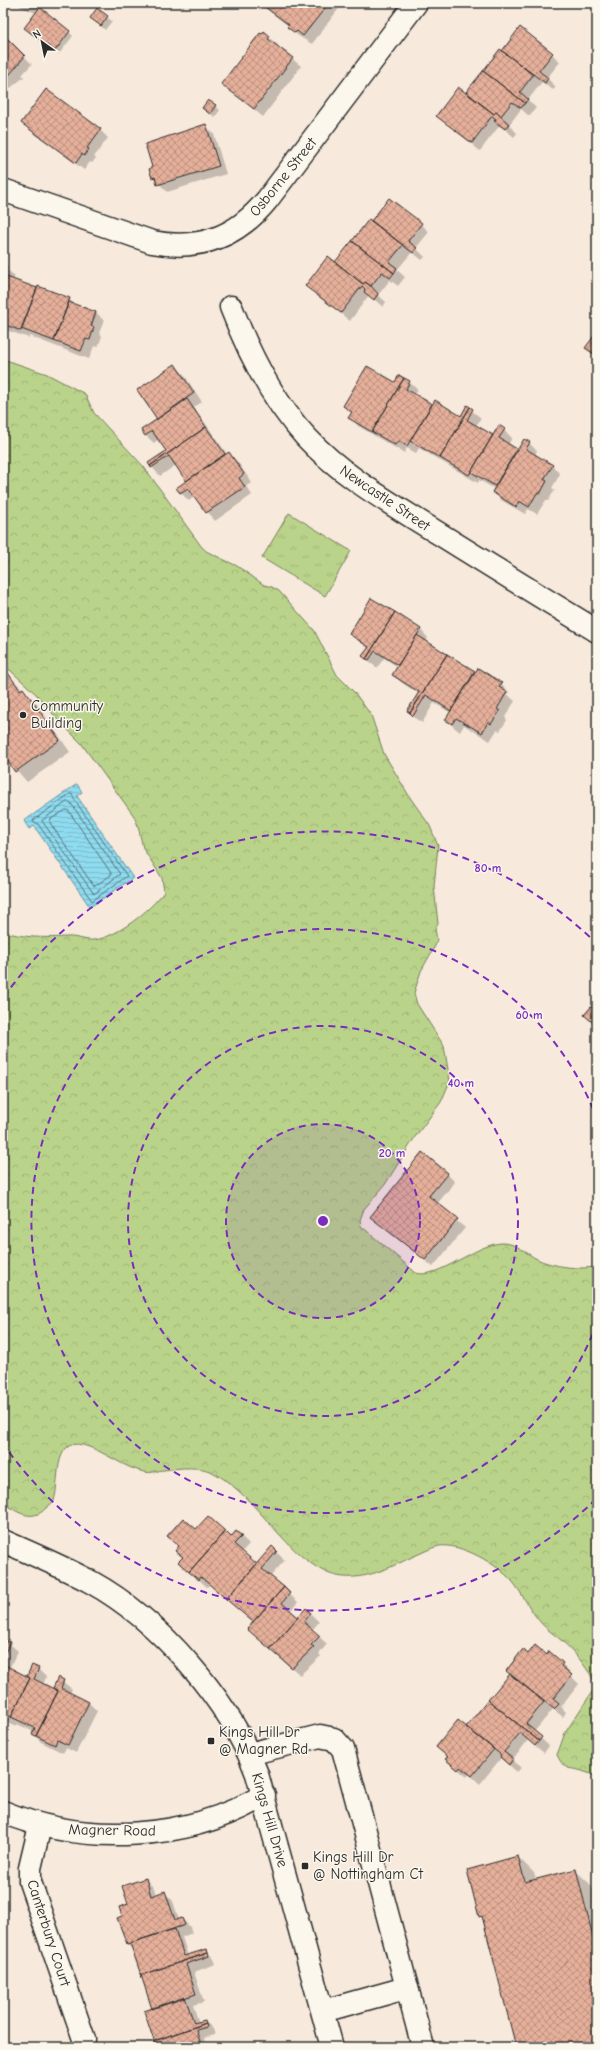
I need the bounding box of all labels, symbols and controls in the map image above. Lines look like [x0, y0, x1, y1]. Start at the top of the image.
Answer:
north arrow [22, 22, 62, 62]
text: N [30, 27, 43, 41]
street label: Osborne Street [246, 133, 321, 220]
street label: Newcastle Street [336, 461, 434, 535]
place label: Community Building [31, 697, 104, 732]
marker: Community Building [18, 710, 28, 720]
text: 80 m [475, 861, 501, 875]
text: 60 m [516, 1008, 542, 1022]
text: 40 m [448, 1076, 474, 1090]
text: 20 m [379, 1146, 405, 1160]
centre of rings [316, 1214, 330, 1228]
place label: Kings Hill Dr @ Magner Rd [219, 1723, 308, 1758]
marker: Kings Hill Dr @ Magner Rd [206, 1736, 216, 1746]
street label: Kings Hill Drive [248, 1771, 292, 1870]
street label: Magner Road [68, 1820, 156, 1840]
place label: Kings Hill Dr @ Nottingham Ct [313, 1848, 424, 1883]
marker: Kings Hill Dr @ Nottingham Ct [300, 1861, 310, 1871]
street label: Canterbury Court [23, 1877, 75, 1989]

